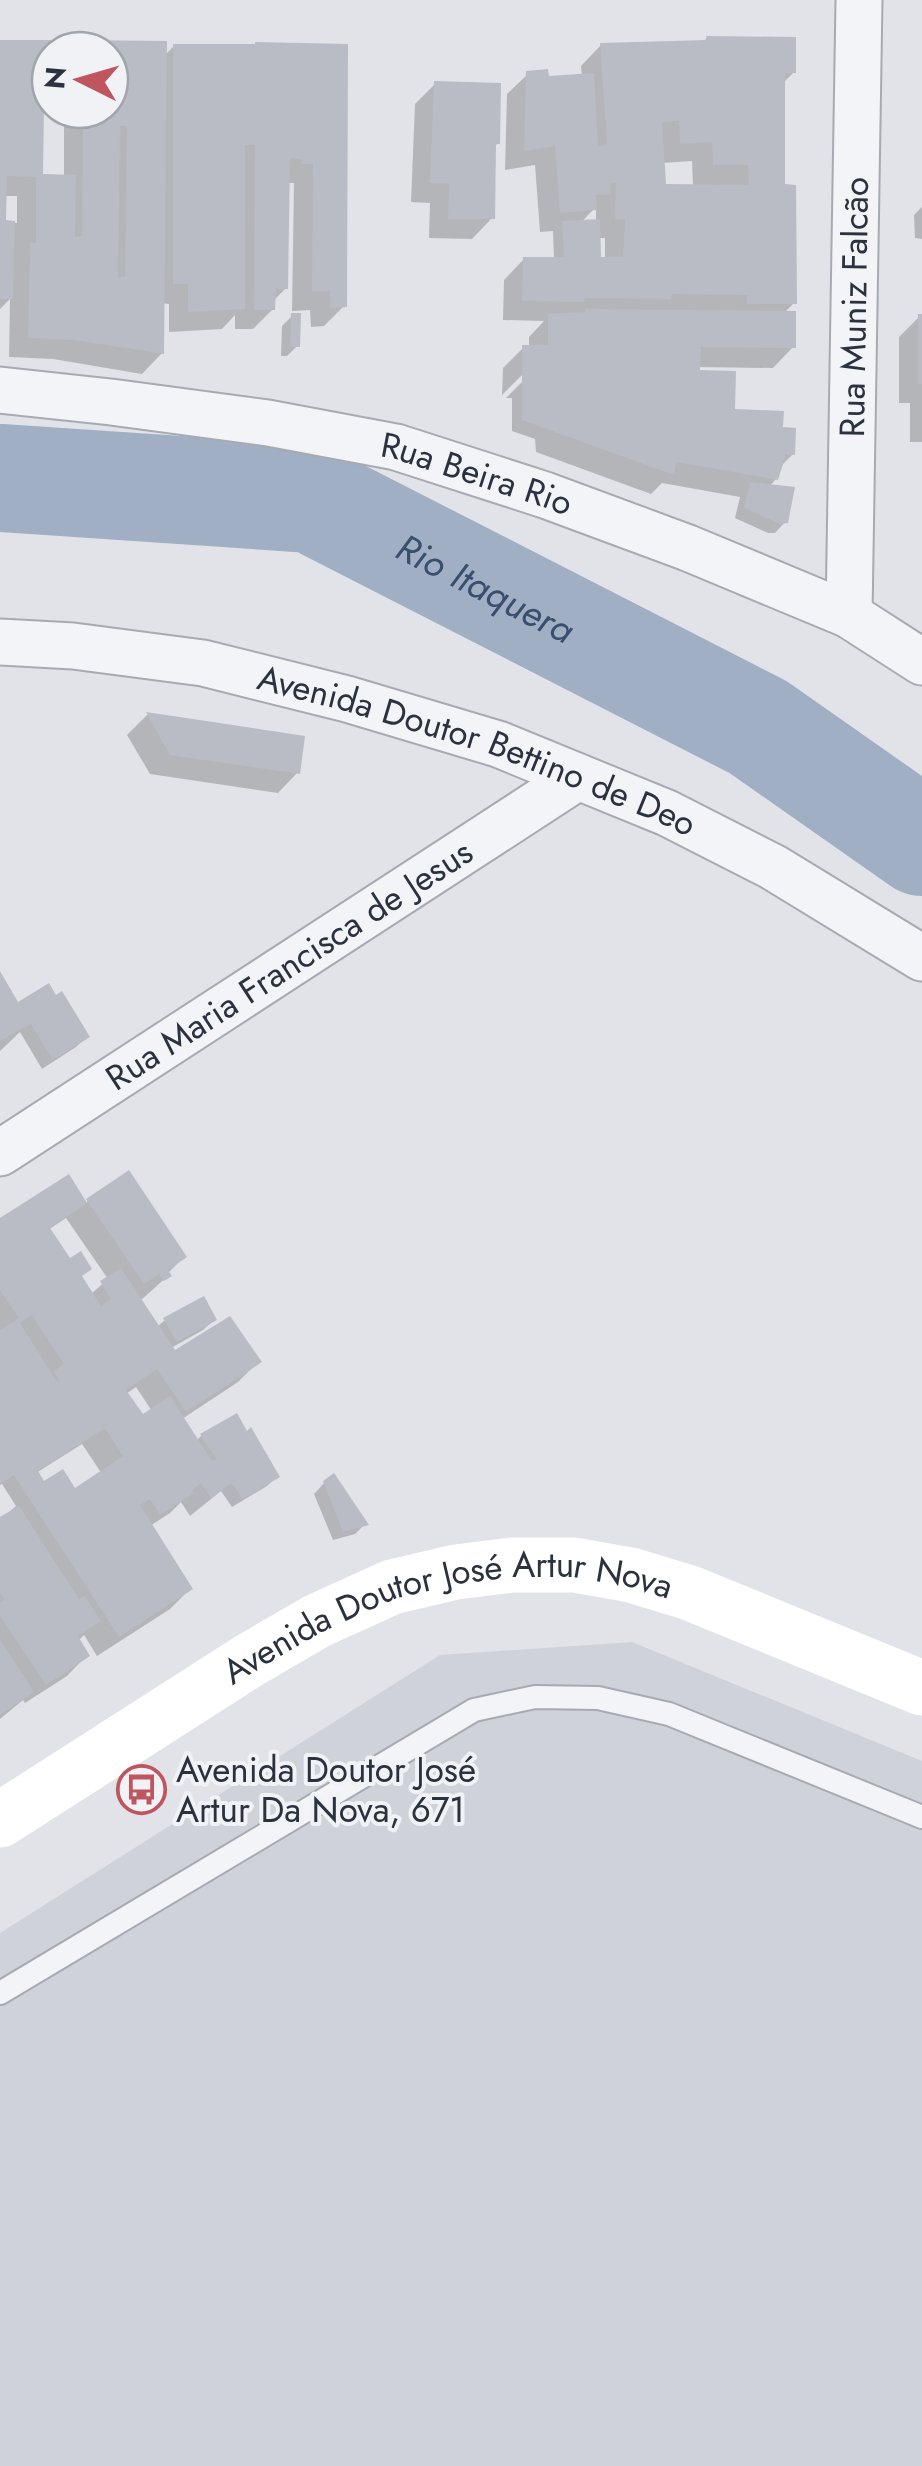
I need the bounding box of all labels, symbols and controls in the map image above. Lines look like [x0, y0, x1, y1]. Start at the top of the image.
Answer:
north arrow [30, 30, 130, 130]
text: N [34, 65, 77, 91]
street label: Rua Muniz Falcão [827, 176, 881, 438]
street label: Rua Beira Rio [377, 420, 580, 528]
water label: Rio Itaquera [387, 519, 585, 656]
street label: Avenida Doutor Bettino de Deo [252, 653, 705, 849]
street label: Rua Maria Francisca de Jesus [96, 827, 483, 1103]
street label: Avenida Doutor José Artur Nova [213, 1540, 679, 1696]
place label: Avenida Doutor José Artur Da Nova, 671 [176, 1745, 476, 1835]
bus stop icon: Avenida Doutor José Artur Da Nova, 671 [115, 1764, 167, 1816]

